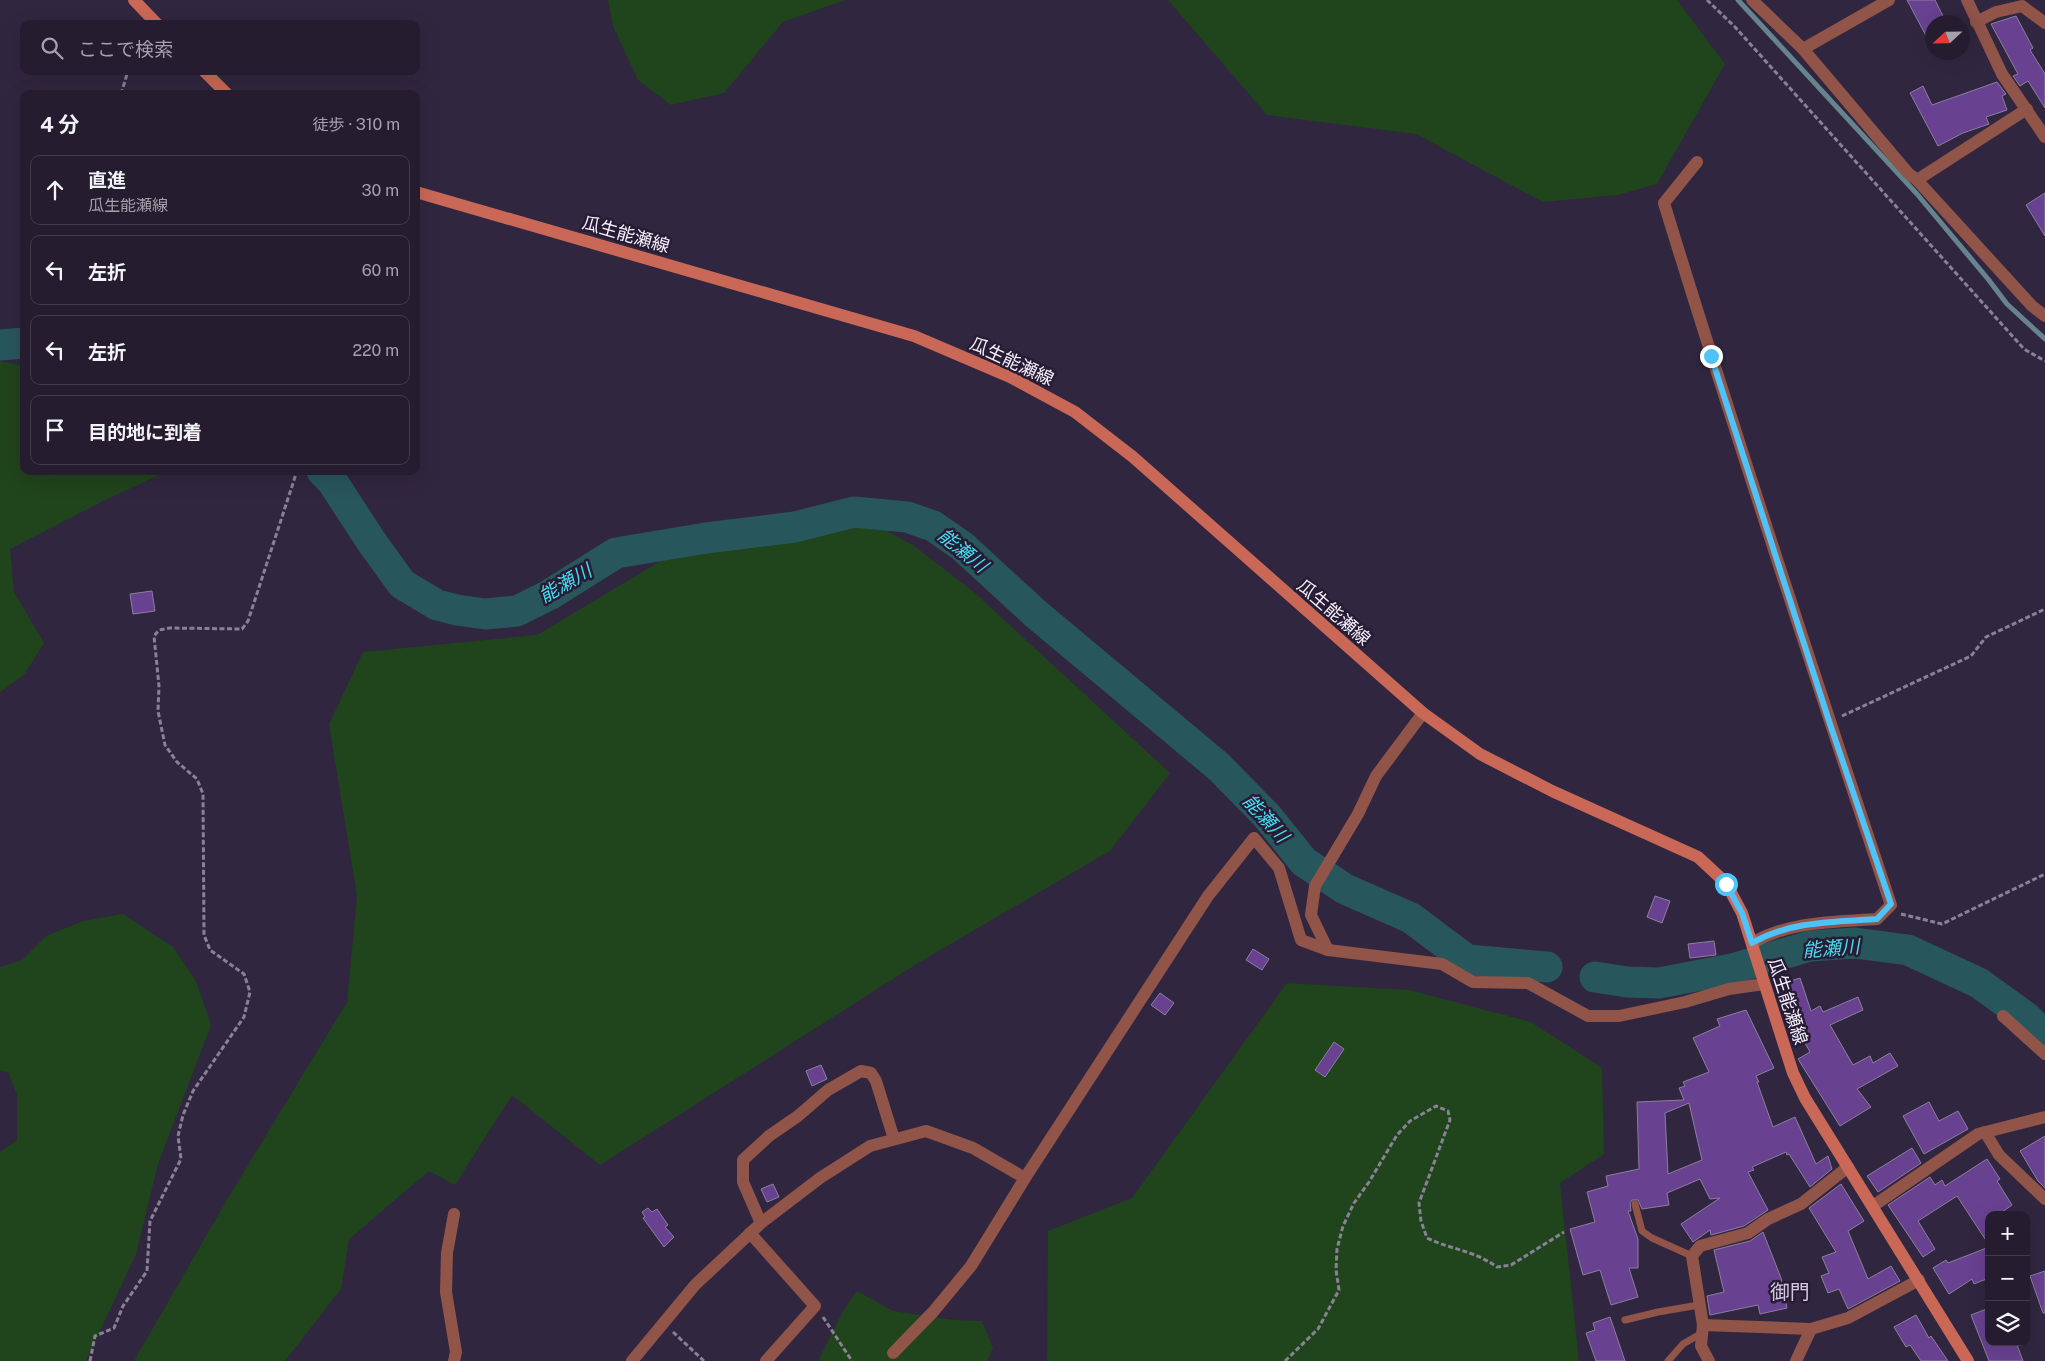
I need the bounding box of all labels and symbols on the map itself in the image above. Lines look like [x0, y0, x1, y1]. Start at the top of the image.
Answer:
north arrow [1925, 15, 1970, 60]
street label: 瓜生能瀬線 [580, 212, 672, 256]
street label: 瓜生能瀬線 [967, 332, 1057, 390]
route end [1700, 345, 1723, 368]
water label: 能瀬川 [934, 524, 994, 578]
water label: 能瀬川 [535, 558, 597, 607]
street label: 瓜生能瀬線 [1293, 575, 1375, 649]
water label: 能瀬川 [1239, 789, 1295, 848]
route start [1715, 873, 1738, 896]
water label: 能瀬川 [1802, 935, 1862, 961]
street label: 瓜生能瀬線 [1764, 955, 1812, 1047]
district label: 御門 [1770, 1280, 1810, 1304]

